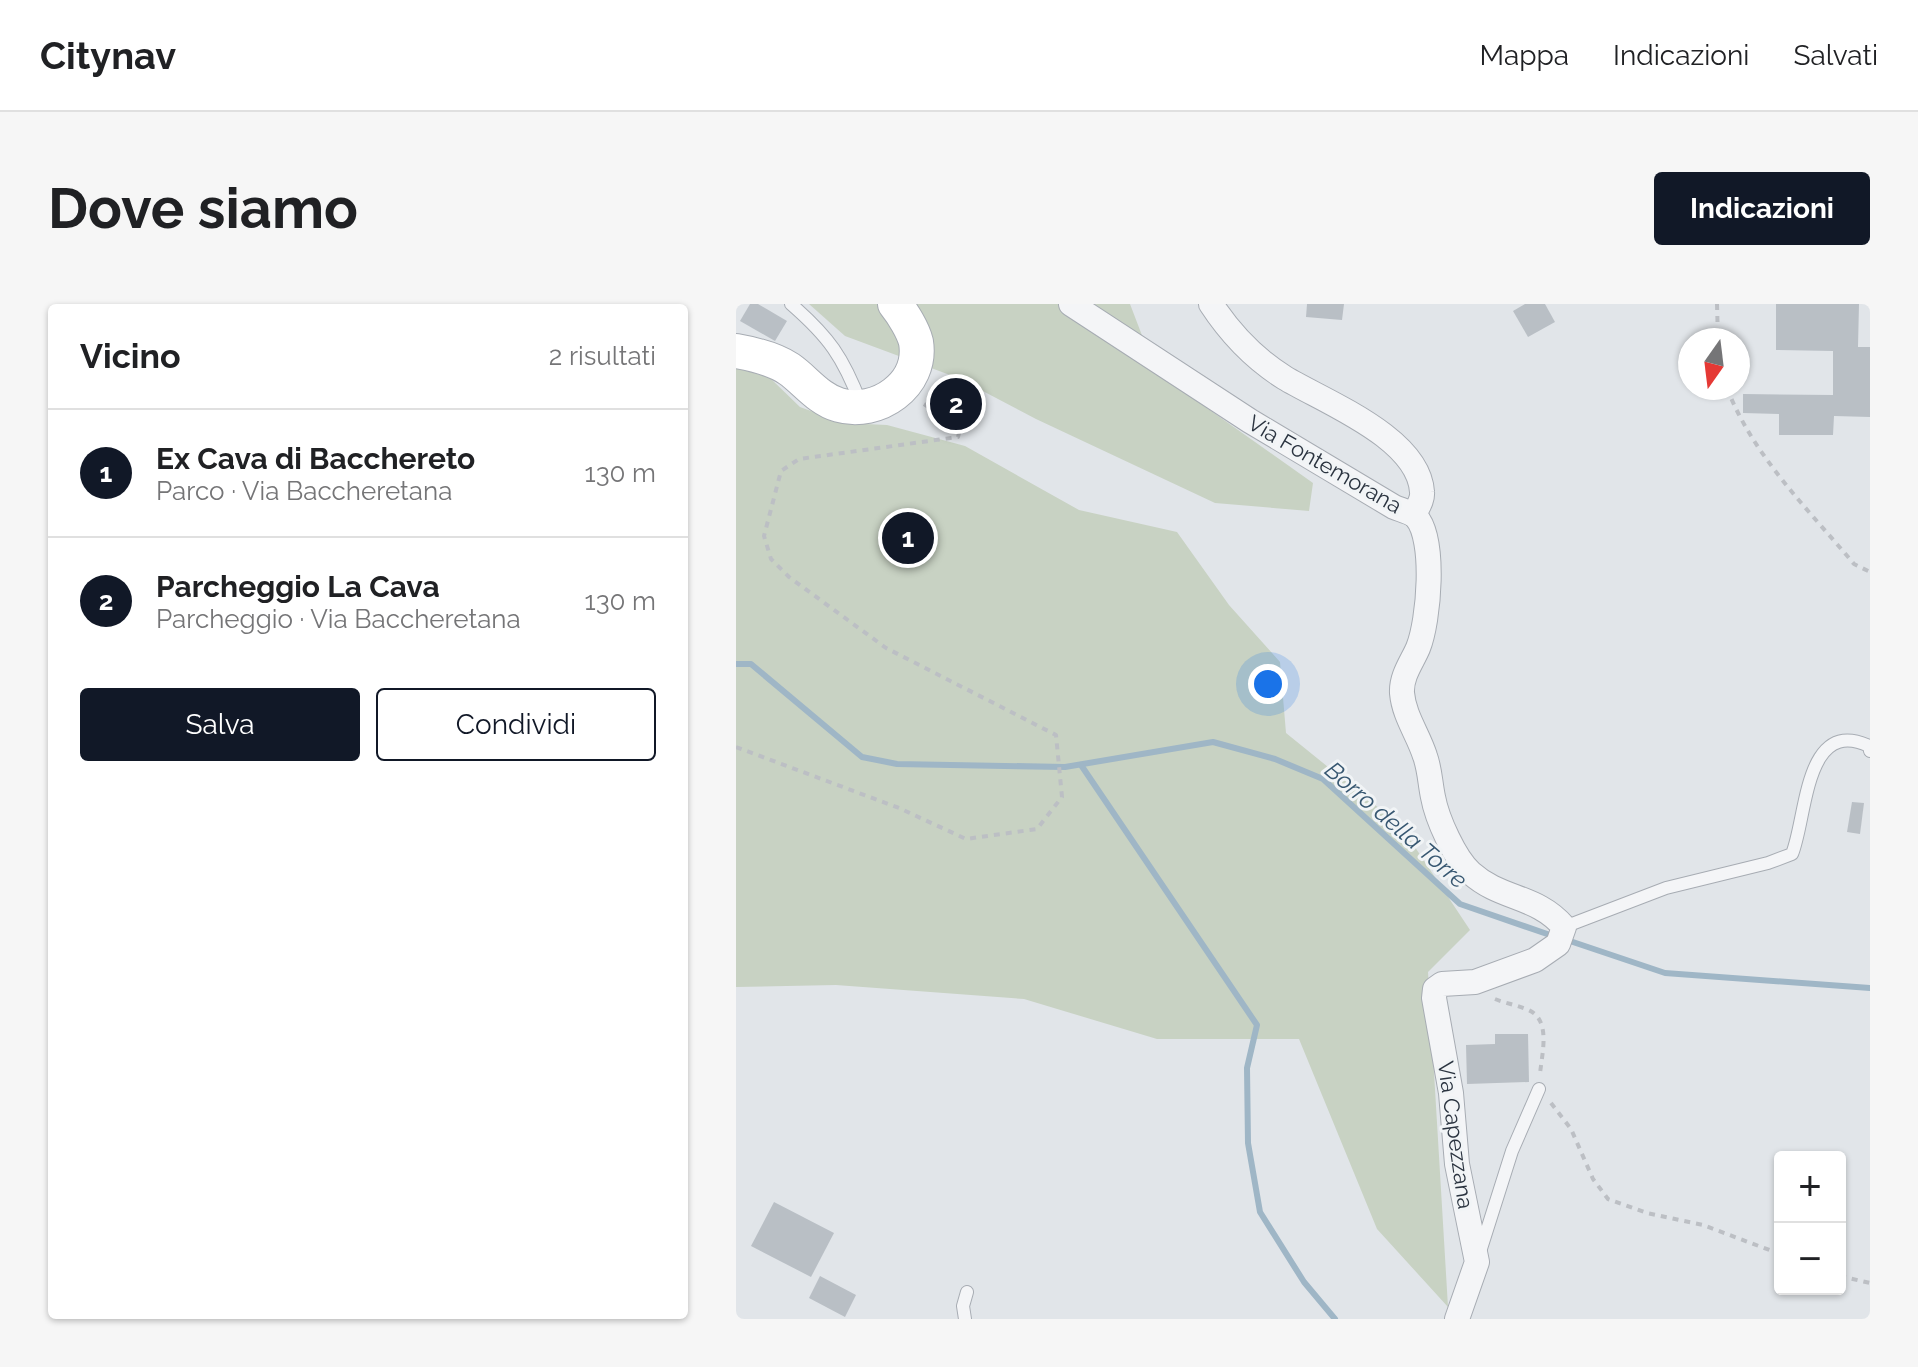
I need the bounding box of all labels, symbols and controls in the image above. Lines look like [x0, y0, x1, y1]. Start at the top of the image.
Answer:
text: Citynav [40, 33, 176, 78]
text: Mappa [1480, 39, 1569, 72]
text: Indicazioni [1613, 39, 1749, 72]
text: Salvati [1793, 39, 1878, 72]
button: Indicazioni [1654, 172, 1870, 245]
text: Dove siamo [48, 175, 358, 241]
north arrow [1678, 328, 1750, 400]
text: Vicino [80, 336, 181, 376]
text: 2 risultati [549, 341, 656, 371]
pin: 2 [930, 374, 982, 434]
street label: Via Fontemorana [1243, 409, 1407, 519]
text: Ex Cava di Bacchereto [156, 441, 475, 476]
text: 1 [100, 458, 112, 488]
text: 130 m [585, 458, 656, 488]
text: Parco · Via Baccheretana [156, 476, 452, 506]
pin: 1 [882, 508, 934, 568]
text: Parcheggio La Cava [156, 569, 440, 604]
text: 2 [99, 586, 113, 616]
text: 130 m [585, 586, 656, 616]
text: Parcheggio · Via Baccheretana [156, 604, 521, 634]
your location [1248, 664, 1288, 704]
button: Salva [80, 688, 360, 761]
button: Condividi [376, 688, 656, 761]
water label: Borro della Torre [1319, 755, 1473, 894]
street label: Via Capezzana [1433, 1059, 1479, 1211]
map controls [1774, 1151, 1846, 1295]
button: + [1774, 1151, 1846, 1223]
button: − [1774, 1223, 1846, 1295]

